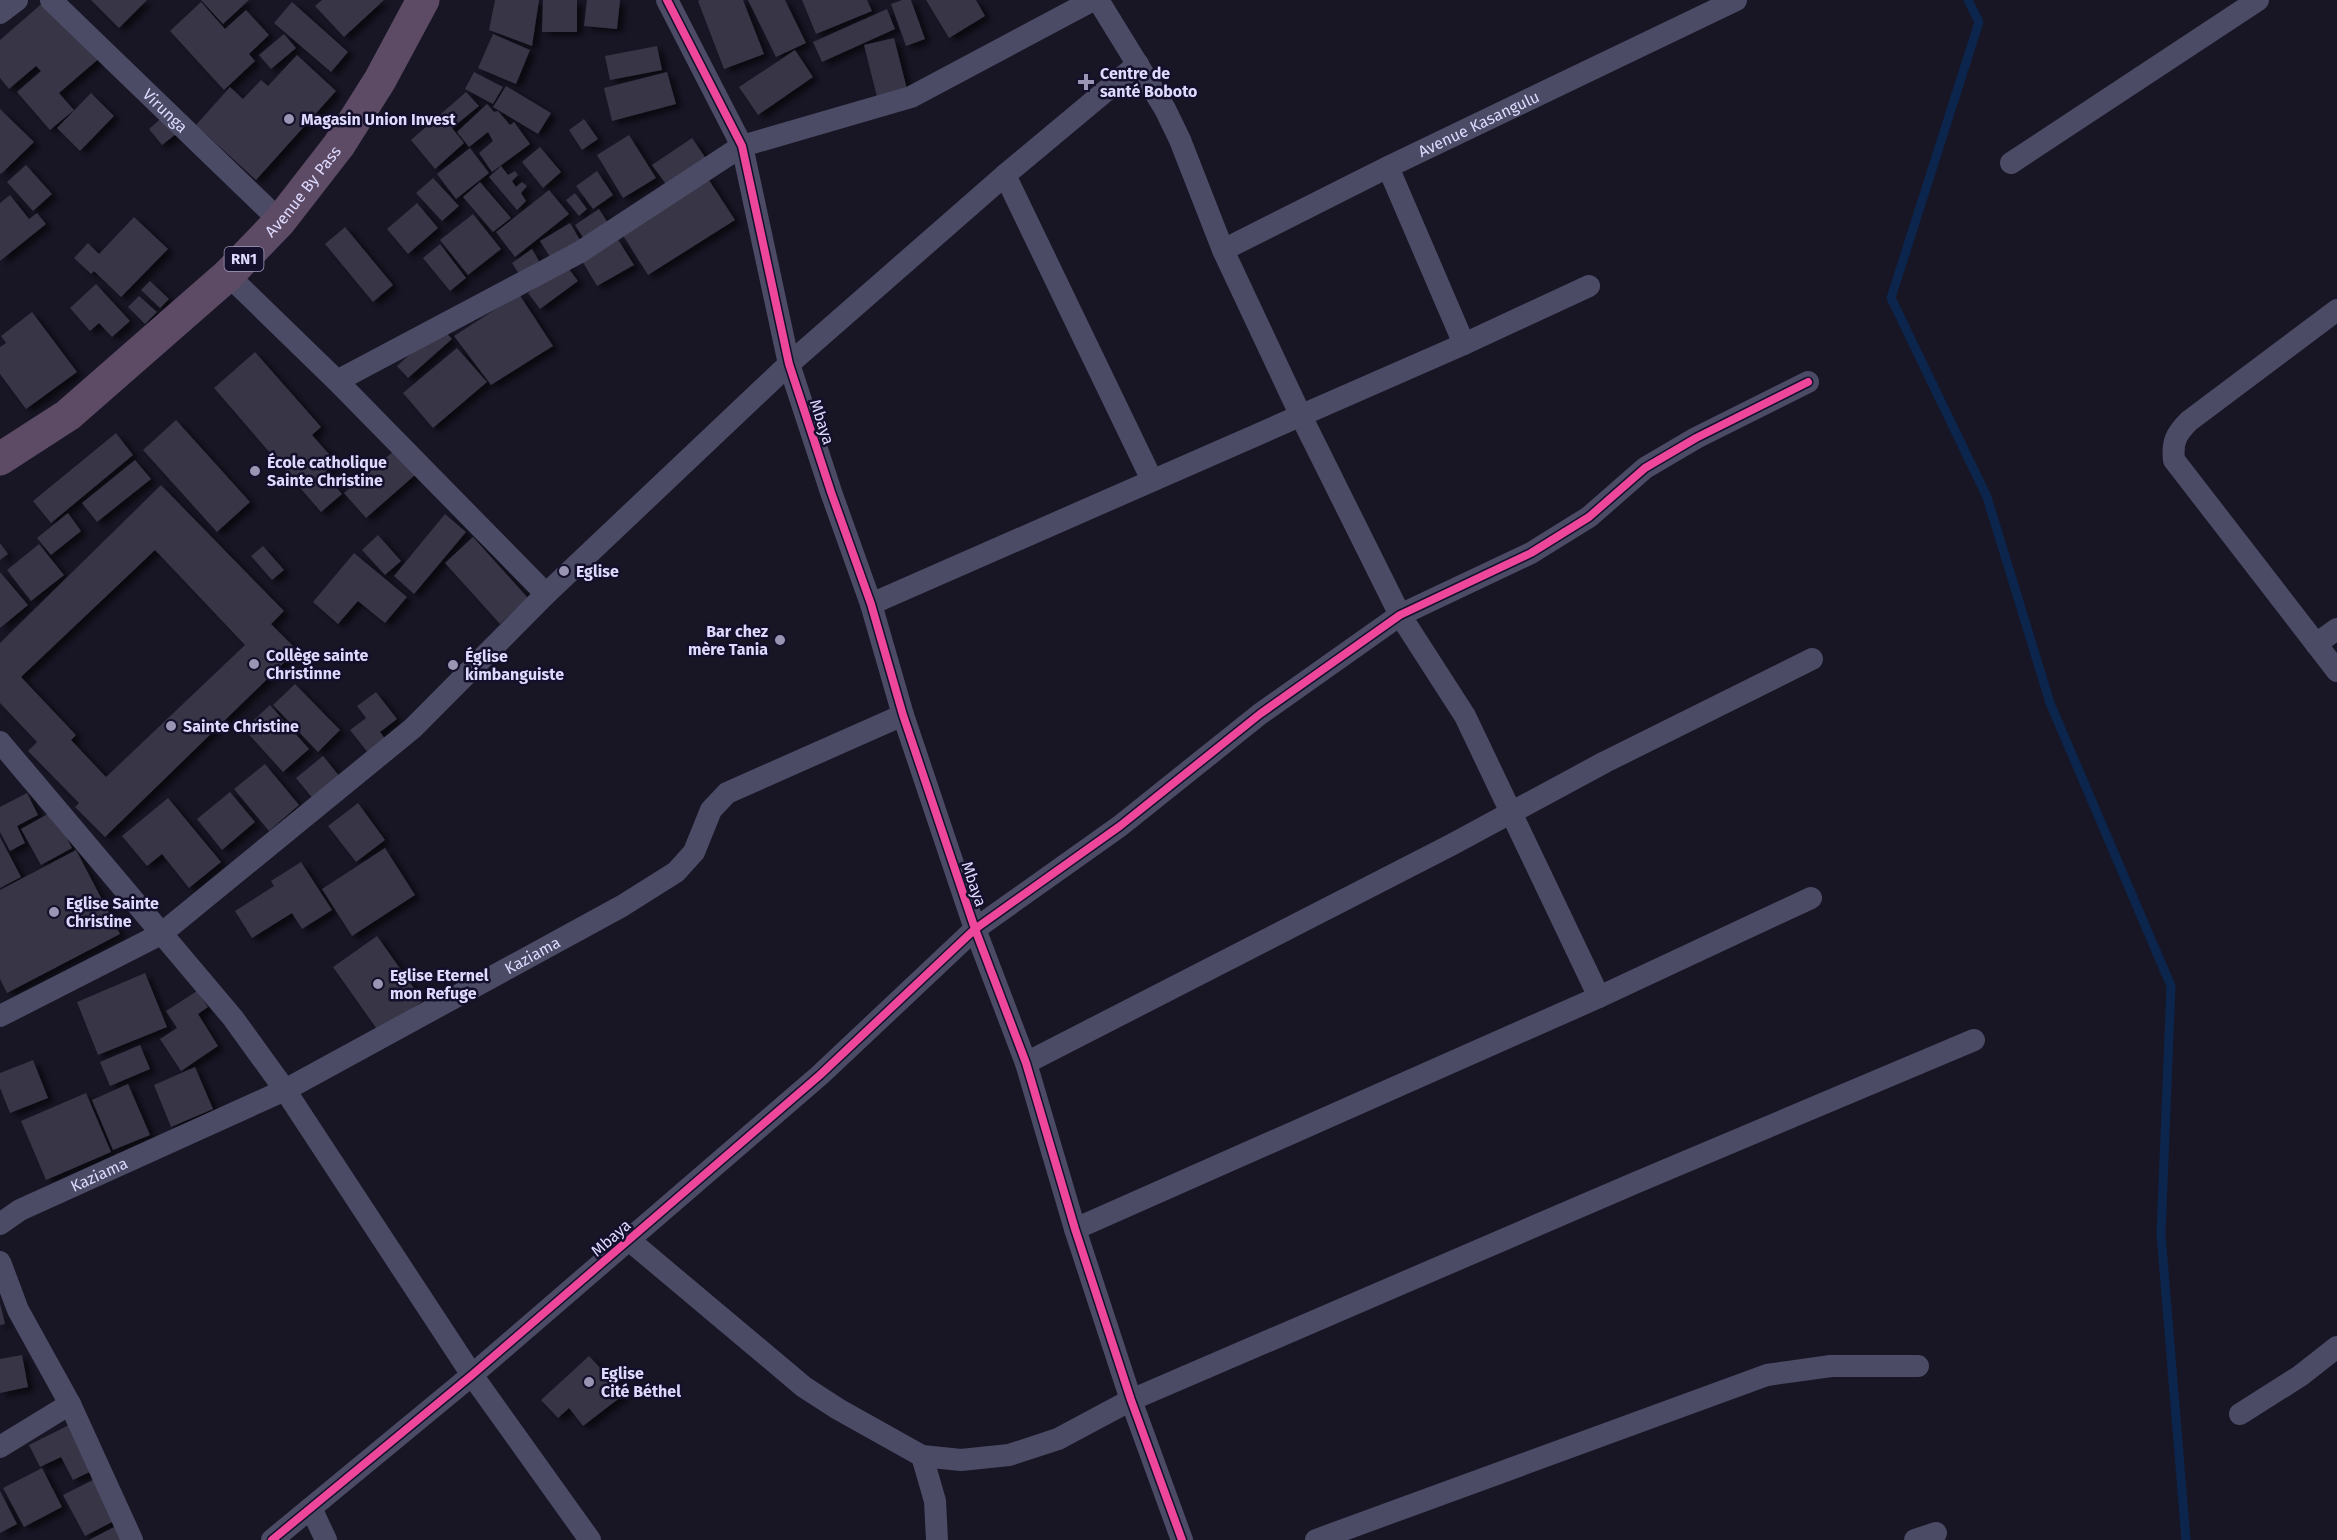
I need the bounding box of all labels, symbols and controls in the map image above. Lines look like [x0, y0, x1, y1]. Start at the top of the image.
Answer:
place label: Centre de santé Boboto [1100, 64, 1197, 101]
marker: Centre de santé Boboto [1077, 73, 1095, 91]
street label: Virunga [139, 84, 192, 136]
street label: Avenue Kasangulu [1415, 86, 1542, 161]
place label: Magasin Union Invest [301, 110, 456, 129]
marker: Magasin Union Invest [282, 112, 296, 126]
street label: Avenue By Pass [261, 142, 345, 241]
road number: RN1 [224, 247, 264, 271]
street label: Mbaya [806, 397, 838, 447]
place label: École catholique Sainte Christine [267, 452, 387, 490]
marker: École catholique Sainte Christine [248, 464, 262, 478]
place label: Eglise [576, 562, 619, 581]
marker: Eglise [557, 564, 571, 578]
place label: Bar chez mère Tania [688, 622, 769, 659]
marker: Bar chez mère Tania [773, 633, 787, 647]
place label: Collège sainte Christinne [266, 646, 369, 683]
place label: Église kimbanguiste [465, 646, 564, 684]
marker: Collège sainte Christinne [247, 657, 261, 671]
marker: Église kimbanguiste [446, 658, 460, 672]
place label: Sainte Christine [183, 717, 299, 736]
marker: Sainte Christine [164, 719, 178, 733]
street label: Mbaya [957, 859, 991, 909]
place label: Eglise Sainte Christine [66, 894, 159, 931]
marker: Eglise Sainte Christine [47, 905, 61, 919]
street label: Kaziama [501, 932, 563, 978]
place label: Eglise Eternel mon Refuge [390, 966, 489, 1003]
marker: Eglise Eternel mon Refuge [371, 977, 385, 991]
street label: Kaziama [67, 1153, 130, 1195]
street label: Mbaya [587, 1216, 635, 1260]
place label: Eglise Cité Béthel [601, 1364, 681, 1401]
marker: Eglise Cité Béthel [582, 1375, 596, 1389]

